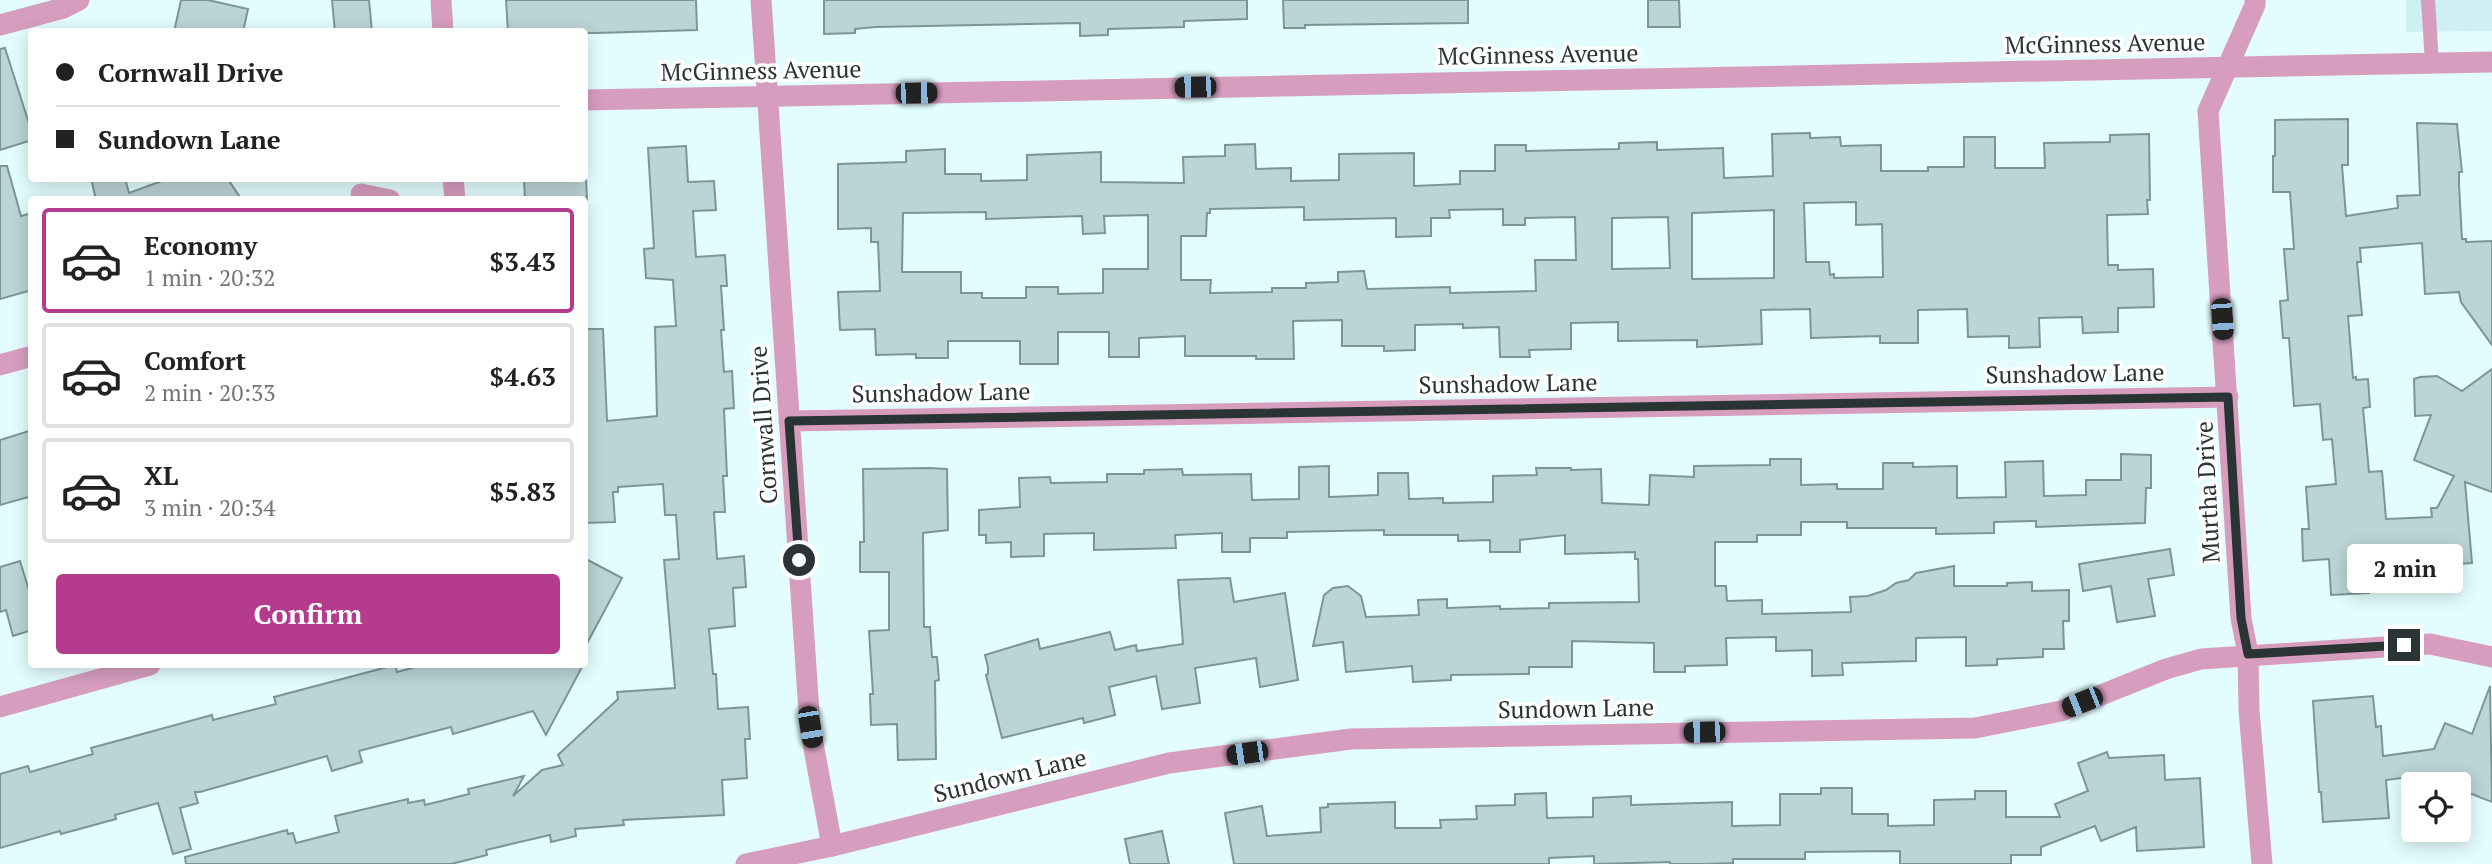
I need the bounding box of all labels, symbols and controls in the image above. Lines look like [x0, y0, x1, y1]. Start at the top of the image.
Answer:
street label: McGinness Avenue [2004, 25, 2206, 61]
street label: McGinness Avenue [1437, 36, 1639, 72]
street label: McGinness Avenue [660, 52, 862, 88]
text: Cornwall Drive [98, 55, 284, 89]
car [1174, 76, 1217, 98]
car [895, 82, 938, 104]
text: Sundown Lane [98, 122, 281, 156]
text: Economy [144, 228, 257, 262]
icon: car [60, 229, 123, 292]
text: $3.43 [490, 244, 556, 278]
text: 1 min · 20:32 [144, 262, 276, 293]
car [2211, 297, 2234, 341]
text: Comfort [144, 343, 246, 377]
icon: car [60, 344, 123, 407]
street label: Cornwall Drive [742, 345, 784, 505]
street label: Sunshadow Lane [1985, 355, 2165, 391]
text: $4.63 [490, 359, 556, 393]
street label: Sunshadow Lane [1418, 365, 1598, 401]
street label: Sunshadow Lane [851, 374, 1031, 410]
text: 2 min · 20:33 [144, 377, 276, 408]
street label: Murtha Drive [2187, 420, 2227, 564]
text: XL [144, 458, 178, 492]
icon: car [60, 459, 123, 522]
text: $5.83 [490, 474, 556, 508]
text: 3 min · 20:34 [144, 492, 276, 523]
route start [783, 544, 815, 576]
callout: 2 min [2346, 544, 2462, 592]
text: 2 min [2374, 553, 2436, 584]
button: Confirm [56, 574, 560, 654]
route end [2388, 629, 2420, 661]
car [2059, 684, 2106, 720]
street label: Sundown Lane [1498, 691, 1654, 725]
car [797, 704, 824, 750]
car [1683, 721, 1726, 743]
car [1225, 740, 1270, 766]
street label: Sundown Lane [930, 741, 1090, 809]
map controls [2401, 772, 2471, 842]
button: locate [2401, 772, 2471, 842]

